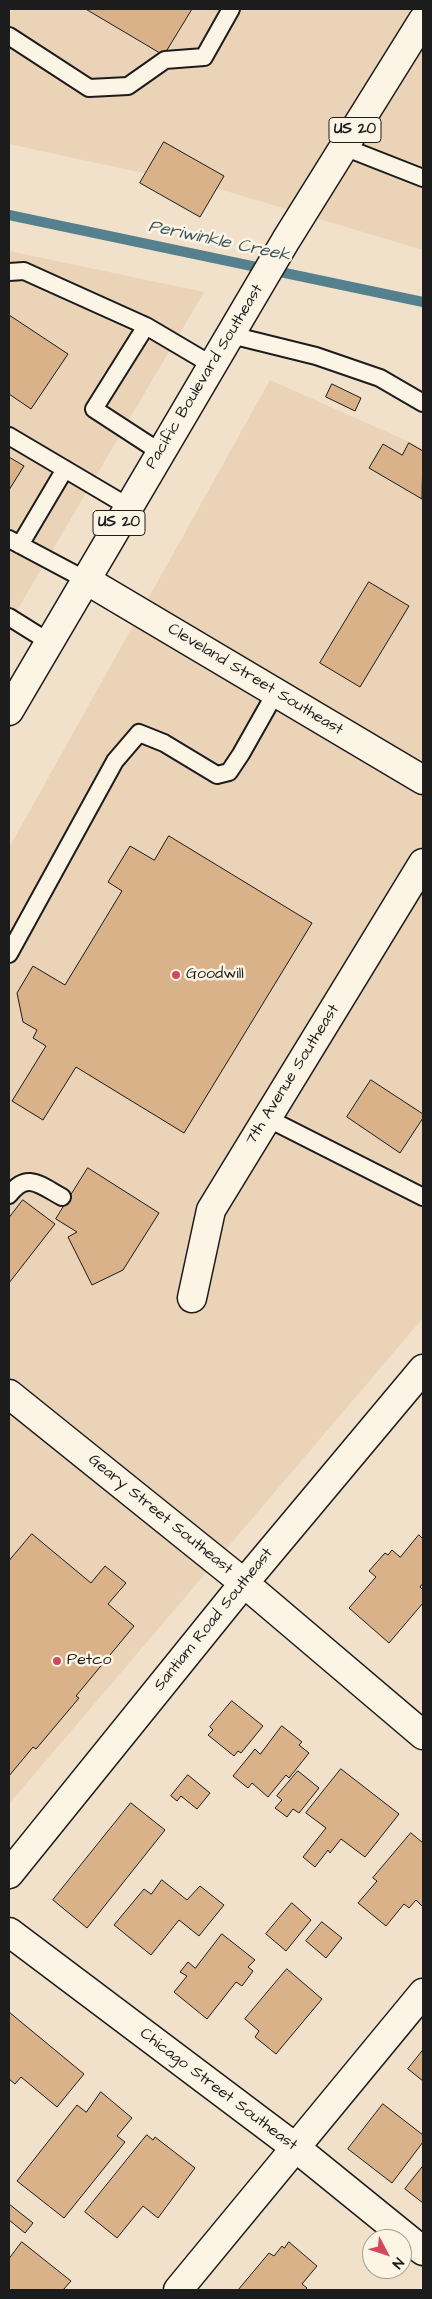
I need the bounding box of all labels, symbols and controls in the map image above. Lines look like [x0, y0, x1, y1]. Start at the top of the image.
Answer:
road number: US 20 [329, 118, 381, 142]
water label: Periwinkle Creek [146, 216, 292, 268]
street label: Pacific Boulevard Southeast [142, 281, 268, 473]
road number: US 20 [93, 510, 145, 536]
street label: Cleveland Street Southeast [164, 620, 346, 740]
place label: Goodwill [186, 965, 244, 985]
marker: Goodwill [170, 969, 182, 981]
street label: 7th Avenue Southeast [242, 1001, 344, 1149]
street label: Geary Street Southeast [84, 1451, 236, 1579]
street label: Santiam Road Southeast [150, 1545, 278, 1695]
place label: Petco [67, 1651, 111, 1671]
marker: Petco [51, 1655, 63, 1667]
street label: Chicago Street Southeast [135, 2024, 301, 2156]
north arrow [362, 2229, 412, 2279]
text: N [387, 2253, 408, 2273]

